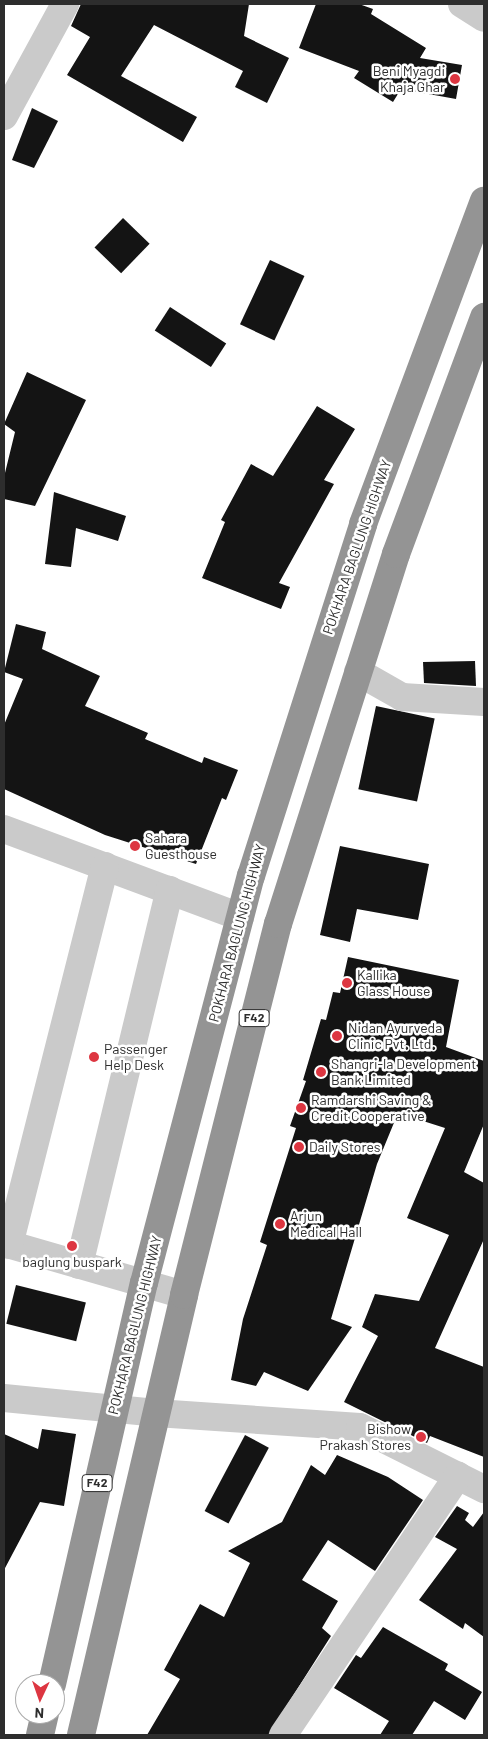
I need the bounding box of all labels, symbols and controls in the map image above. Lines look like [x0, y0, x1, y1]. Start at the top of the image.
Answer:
place label: Beni Myagdi Khaja Ghar [373, 63, 445, 95]
marker: Beni Myagdi Khaja Ghar [449, 73, 461, 85]
street label: POKHARA BAGLUNG HIGHWAY [319, 457, 395, 637]
place label: Sahara Guesthouse [145, 830, 217, 862]
marker: Sahara Guesthouse [129, 840, 141, 852]
street label: POKHARA BAGLUNG HIGHWAY [205, 842, 269, 1024]
place label: Kallika Glass House [357, 967, 430, 1000]
marker: Kallika Glass House [341, 977, 353, 989]
road number: F42 [238, 1008, 270, 1028]
place label: Nidan Ayurveda Clinic Pvt. Ltd. [348, 1020, 442, 1052]
marker: Nidan Ayurveda Clinic Pvt. Ltd. [330, 1029, 344, 1043]
place label: Passenger Help Desk [104, 1041, 168, 1074]
marker: Passenger Help Desk [88, 1051, 100, 1063]
place label: Shangri-la Development Bank Limited [331, 1056, 476, 1088]
marker: Shangri-la Development Bank Limited [315, 1066, 327, 1078]
place label: Ramdarshi Saving & Credit Cooperative [311, 1092, 431, 1124]
marker: Ramdarshi Saving & Credit Cooperative [295, 1102, 307, 1114]
place label: Daily Stores [309, 1139, 381, 1155]
marker: Daily Stores [293, 1141, 305, 1153]
place label: Arjun Medical Hall [290, 1208, 362, 1240]
marker: Arjun Medical Hall [274, 1218, 286, 1230]
street label: POKHARA BAGLUNG HIGHWAY [105, 1234, 165, 1416]
marker: baglung buspark [66, 1240, 78, 1252]
place label: baglung buspark [22, 1254, 122, 1270]
place label: Bishow Prakash Stores [320, 1421, 411, 1454]
marker: Bishow Prakash Stores [415, 1431, 427, 1443]
road number: F42 [81, 1474, 113, 1492]
north arrow [15, 1674, 65, 1724]
text: N [34, 1705, 44, 1722]

